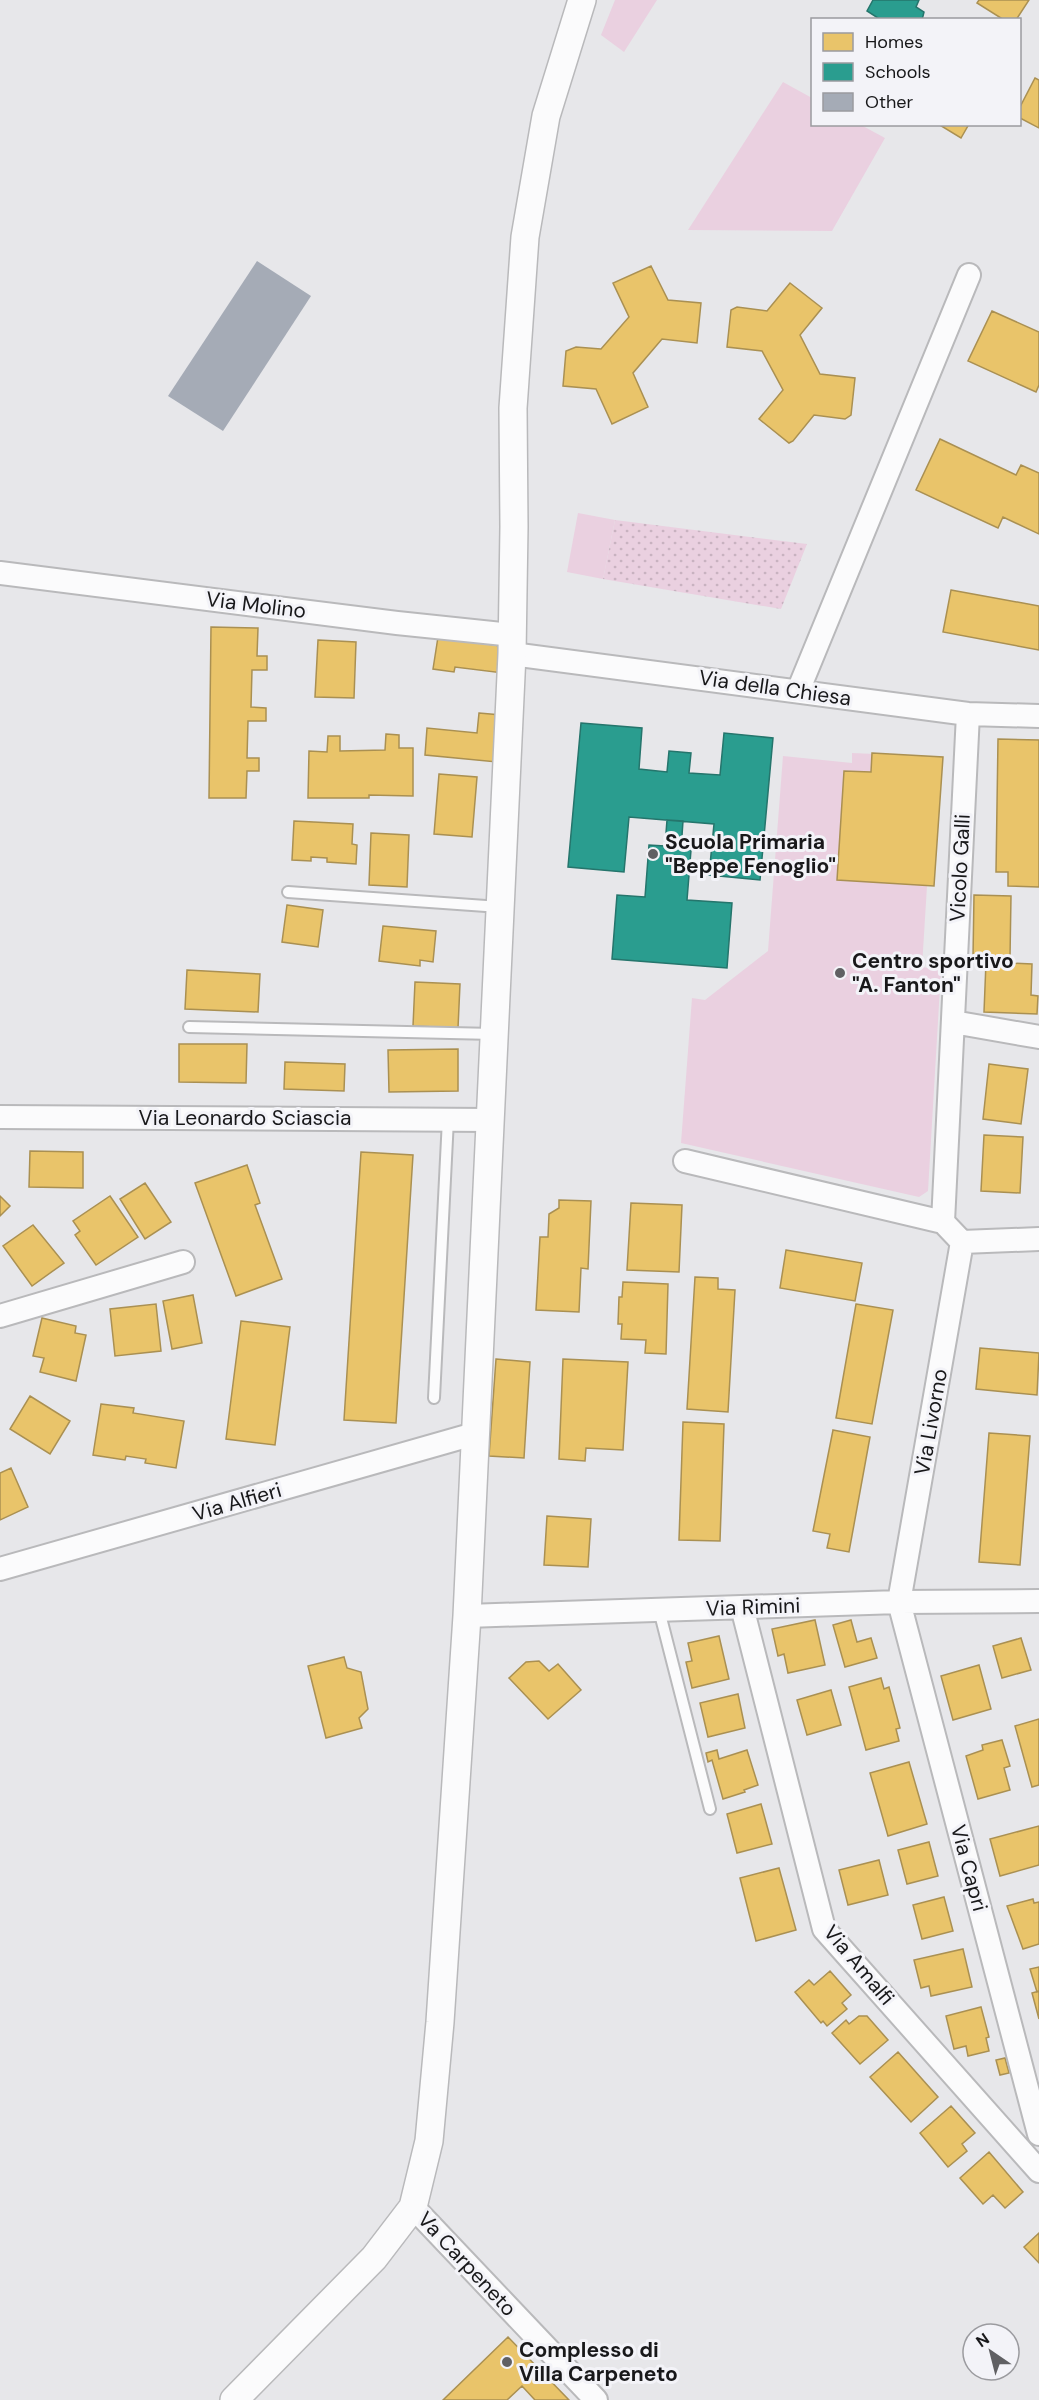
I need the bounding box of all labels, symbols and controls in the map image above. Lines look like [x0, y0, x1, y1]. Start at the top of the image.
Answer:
legend [811, 18, 1021, 126]
text: Homes [865, 30, 923, 54]
text: Schools [865, 60, 930, 84]
text: Other [865, 90, 914, 114]
street label: Via Molino [204, 585, 308, 625]
street label: Via della Chiesa [697, 663, 853, 713]
street label: Vicolo Galli [943, 813, 977, 923]
place label: Scuola Primaria "Beppe Fenoglio" [665, 828, 836, 880]
marker: Scuola Primaria "Beppe Fenoglio" [646, 847, 660, 861]
place label: Centro sportivo "A. Fanton" [852, 947, 1014, 999]
marker: Centro sportivo "A. Fanton" [833, 966, 847, 980]
street label: Via Leonardo Sciascia [139, 1104, 351, 1132]
street label: Via Livorno [908, 1367, 954, 1477]
street label: Via Alfieri [189, 1476, 285, 1528]
street label: Via Rimini [705, 1591, 801, 1623]
street label: Via Capri [944, 1822, 994, 1914]
street label: Via Amalfi [817, 1919, 901, 2011]
street label: Va Carpeneto [411, 2206, 523, 2322]
north arrow [961, 2322, 1021, 2382]
text: N [972, 2328, 993, 2352]
place label: Complesso di Villa Carpeneto [519, 2336, 678, 2388]
marker: Complesso di Villa Carpeneto [500, 2355, 514, 2369]

